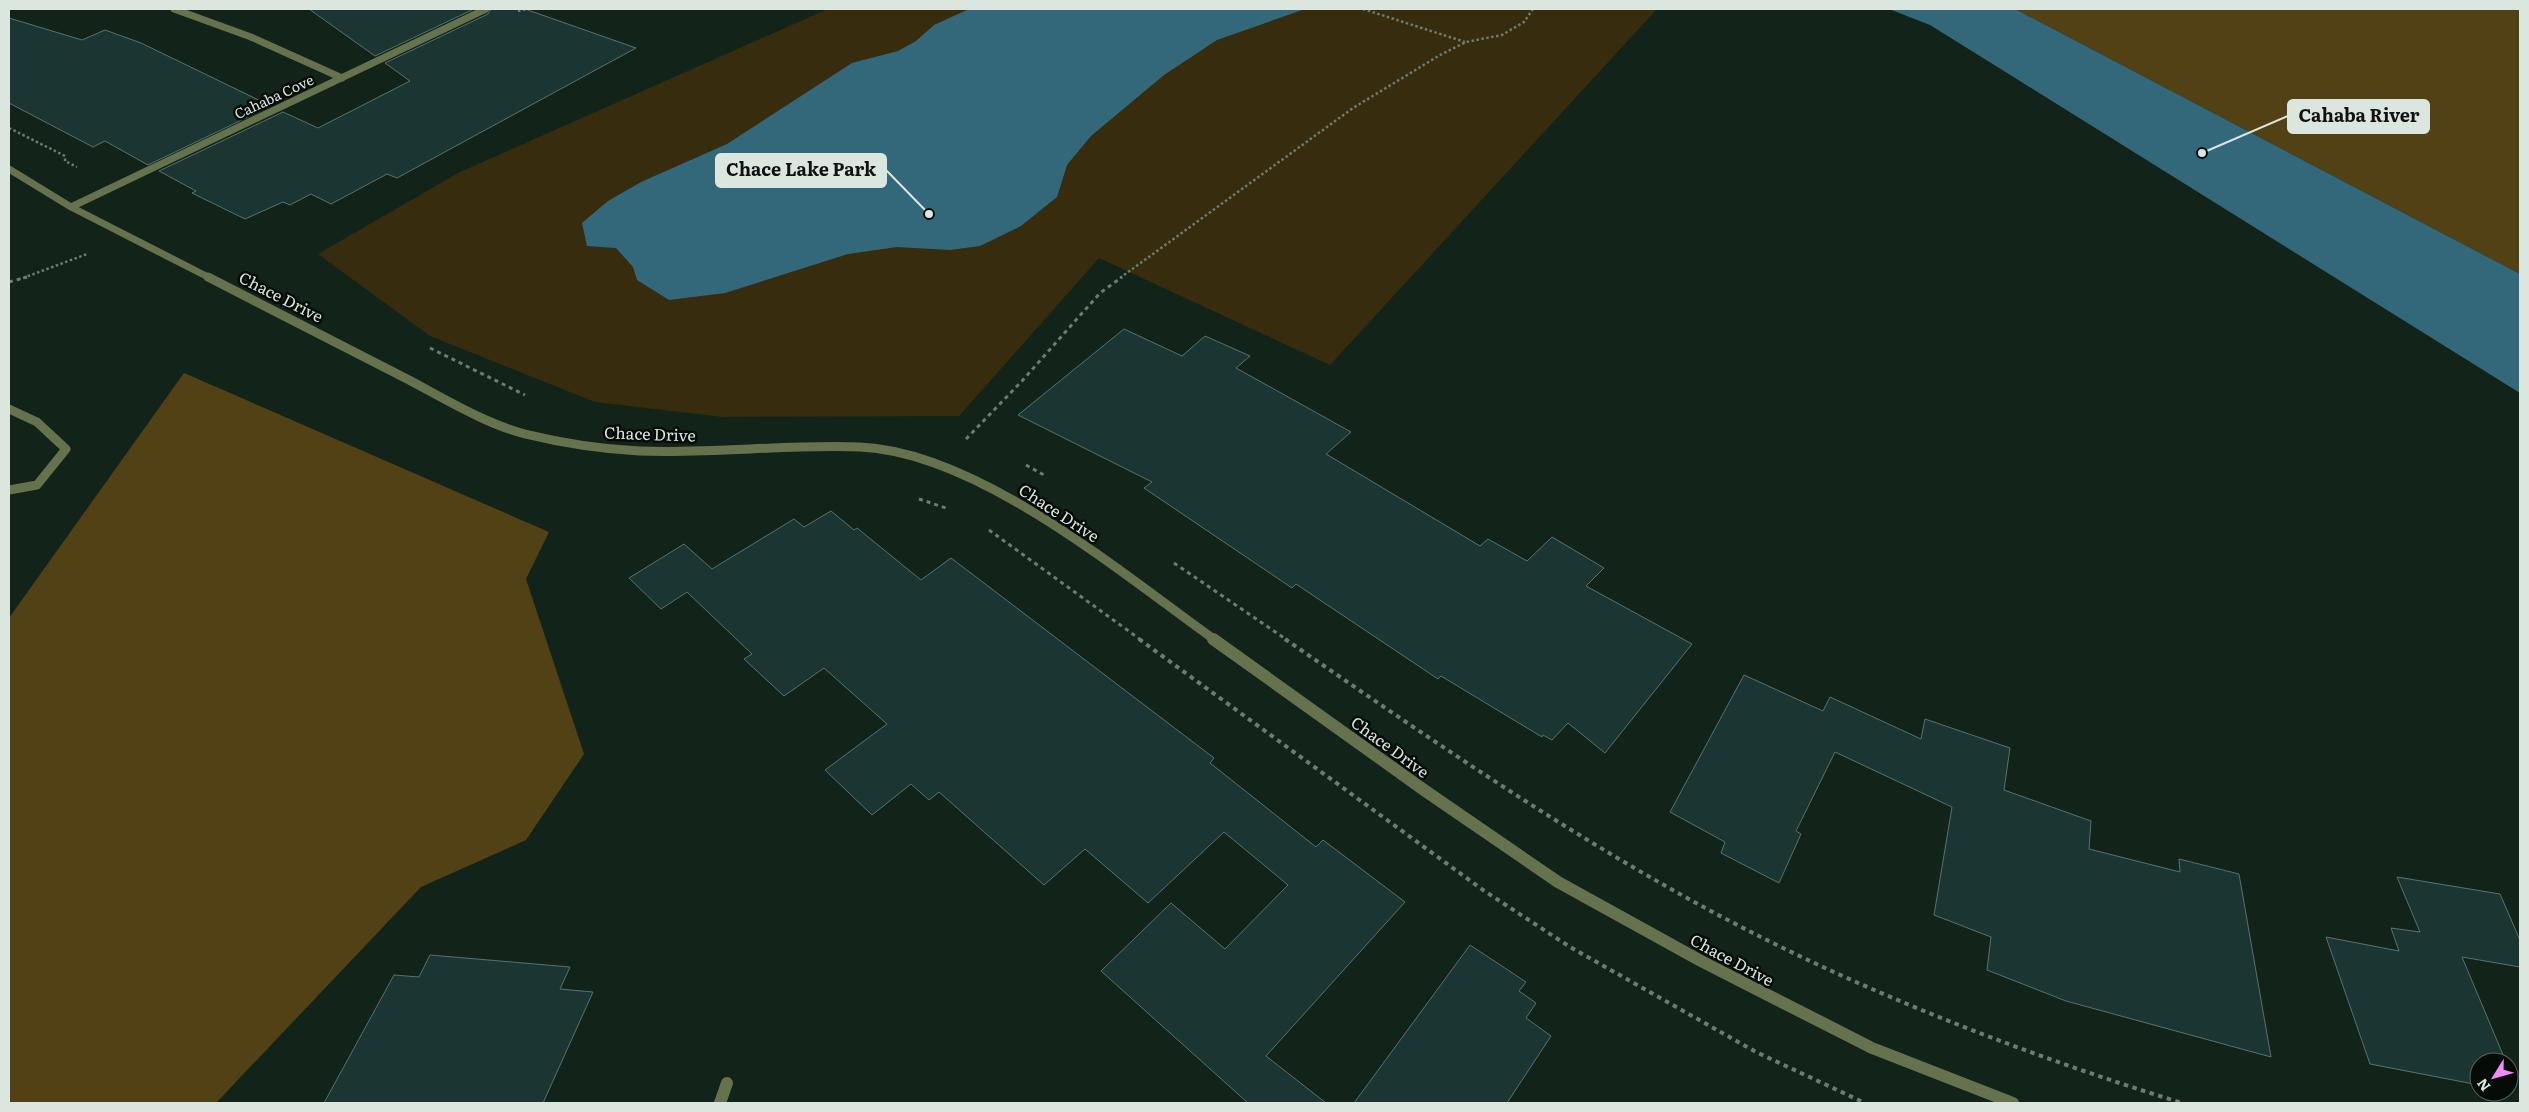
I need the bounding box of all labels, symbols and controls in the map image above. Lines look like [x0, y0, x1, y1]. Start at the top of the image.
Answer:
street label: Cahaba Cove [231, 69, 317, 123]
callout: Cahaba River [2288, 100, 2429, 133]
text: Cahaba River [2298, 101, 2420, 128]
callout: Chace Lake Park [716, 154, 886, 187]
text: Chace Lake Park [726, 155, 877, 182]
street label: Chace Drive [235, 265, 328, 328]
street label: Chace Drive [604, 419, 696, 447]
street label: Chace Drive [1015, 477, 1104, 547]
street label: Chace Drive [1346, 710, 1435, 783]
street label: Chace Drive [1686, 927, 1779, 991]
north arrow [2469, 1052, 2519, 1102]
text: N [2471, 1075, 2494, 1096]

